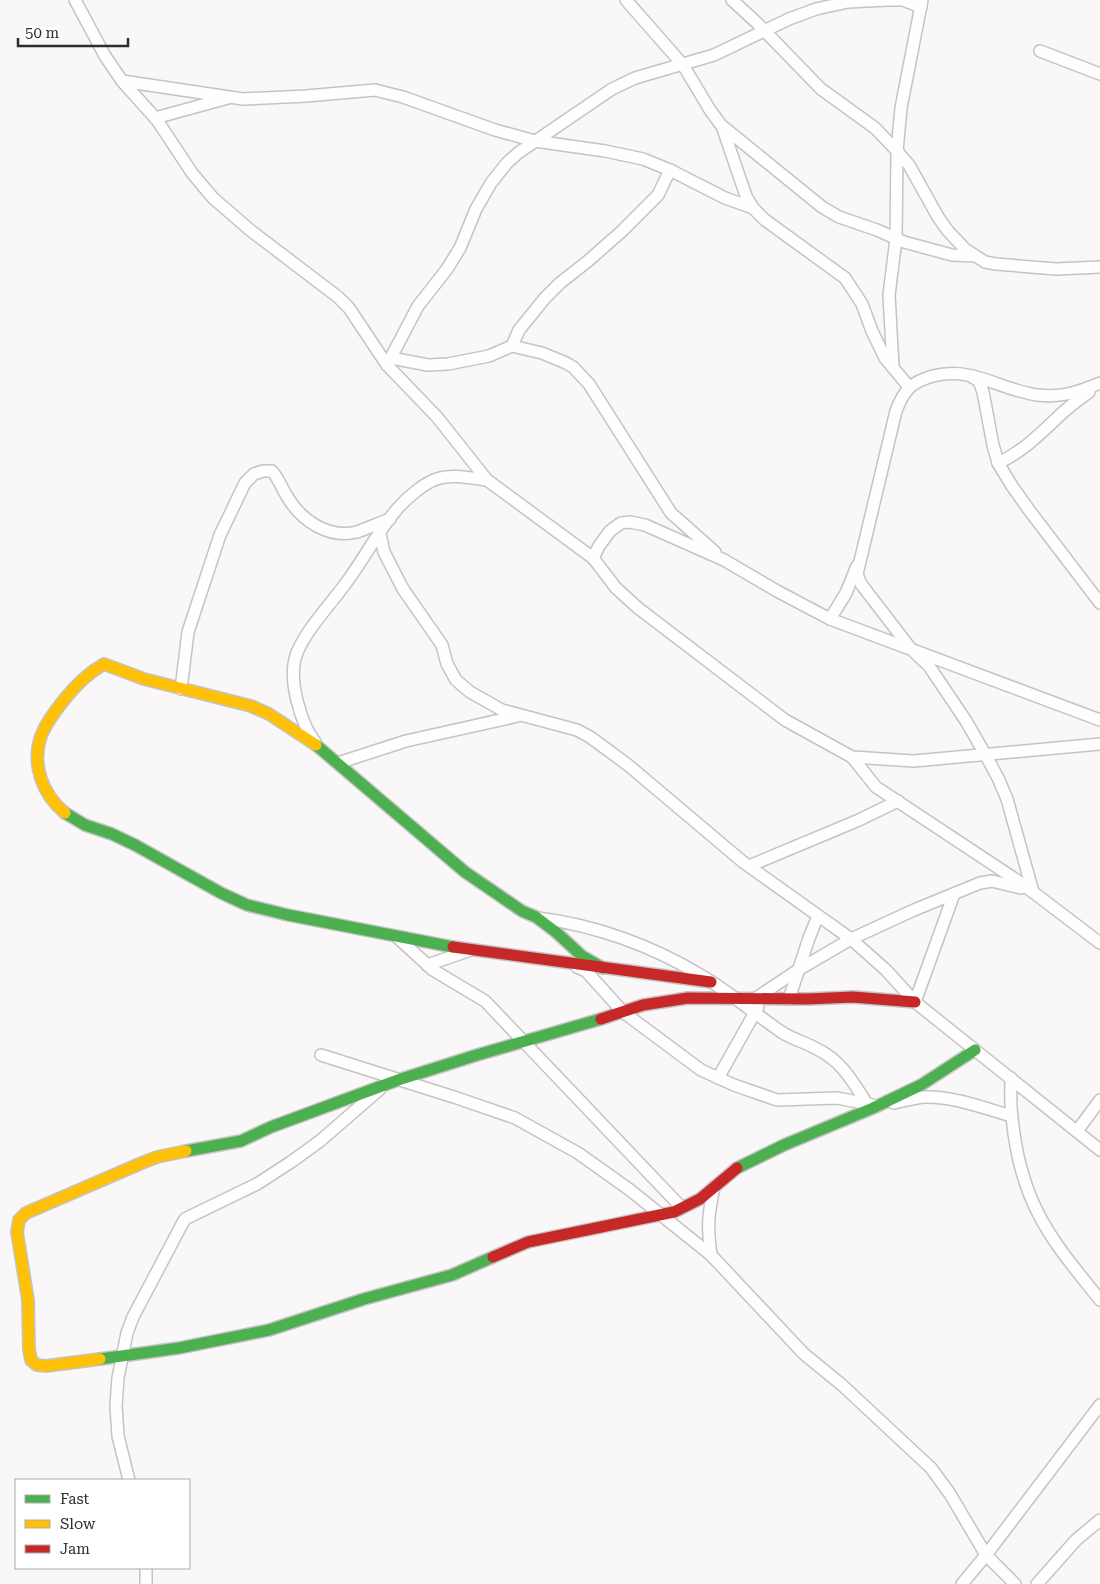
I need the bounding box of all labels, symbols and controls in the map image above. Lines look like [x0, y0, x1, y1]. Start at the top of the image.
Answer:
scale bar [18, 15, 128, 47]
text: 50 m [25, 24, 60, 42]
legend [15, 1479, 190, 1569]
text: Fast [60, 1490, 90, 1508]
text: Slow [60, 1515, 96, 1533]
text: Jam [60, 1540, 90, 1558]

